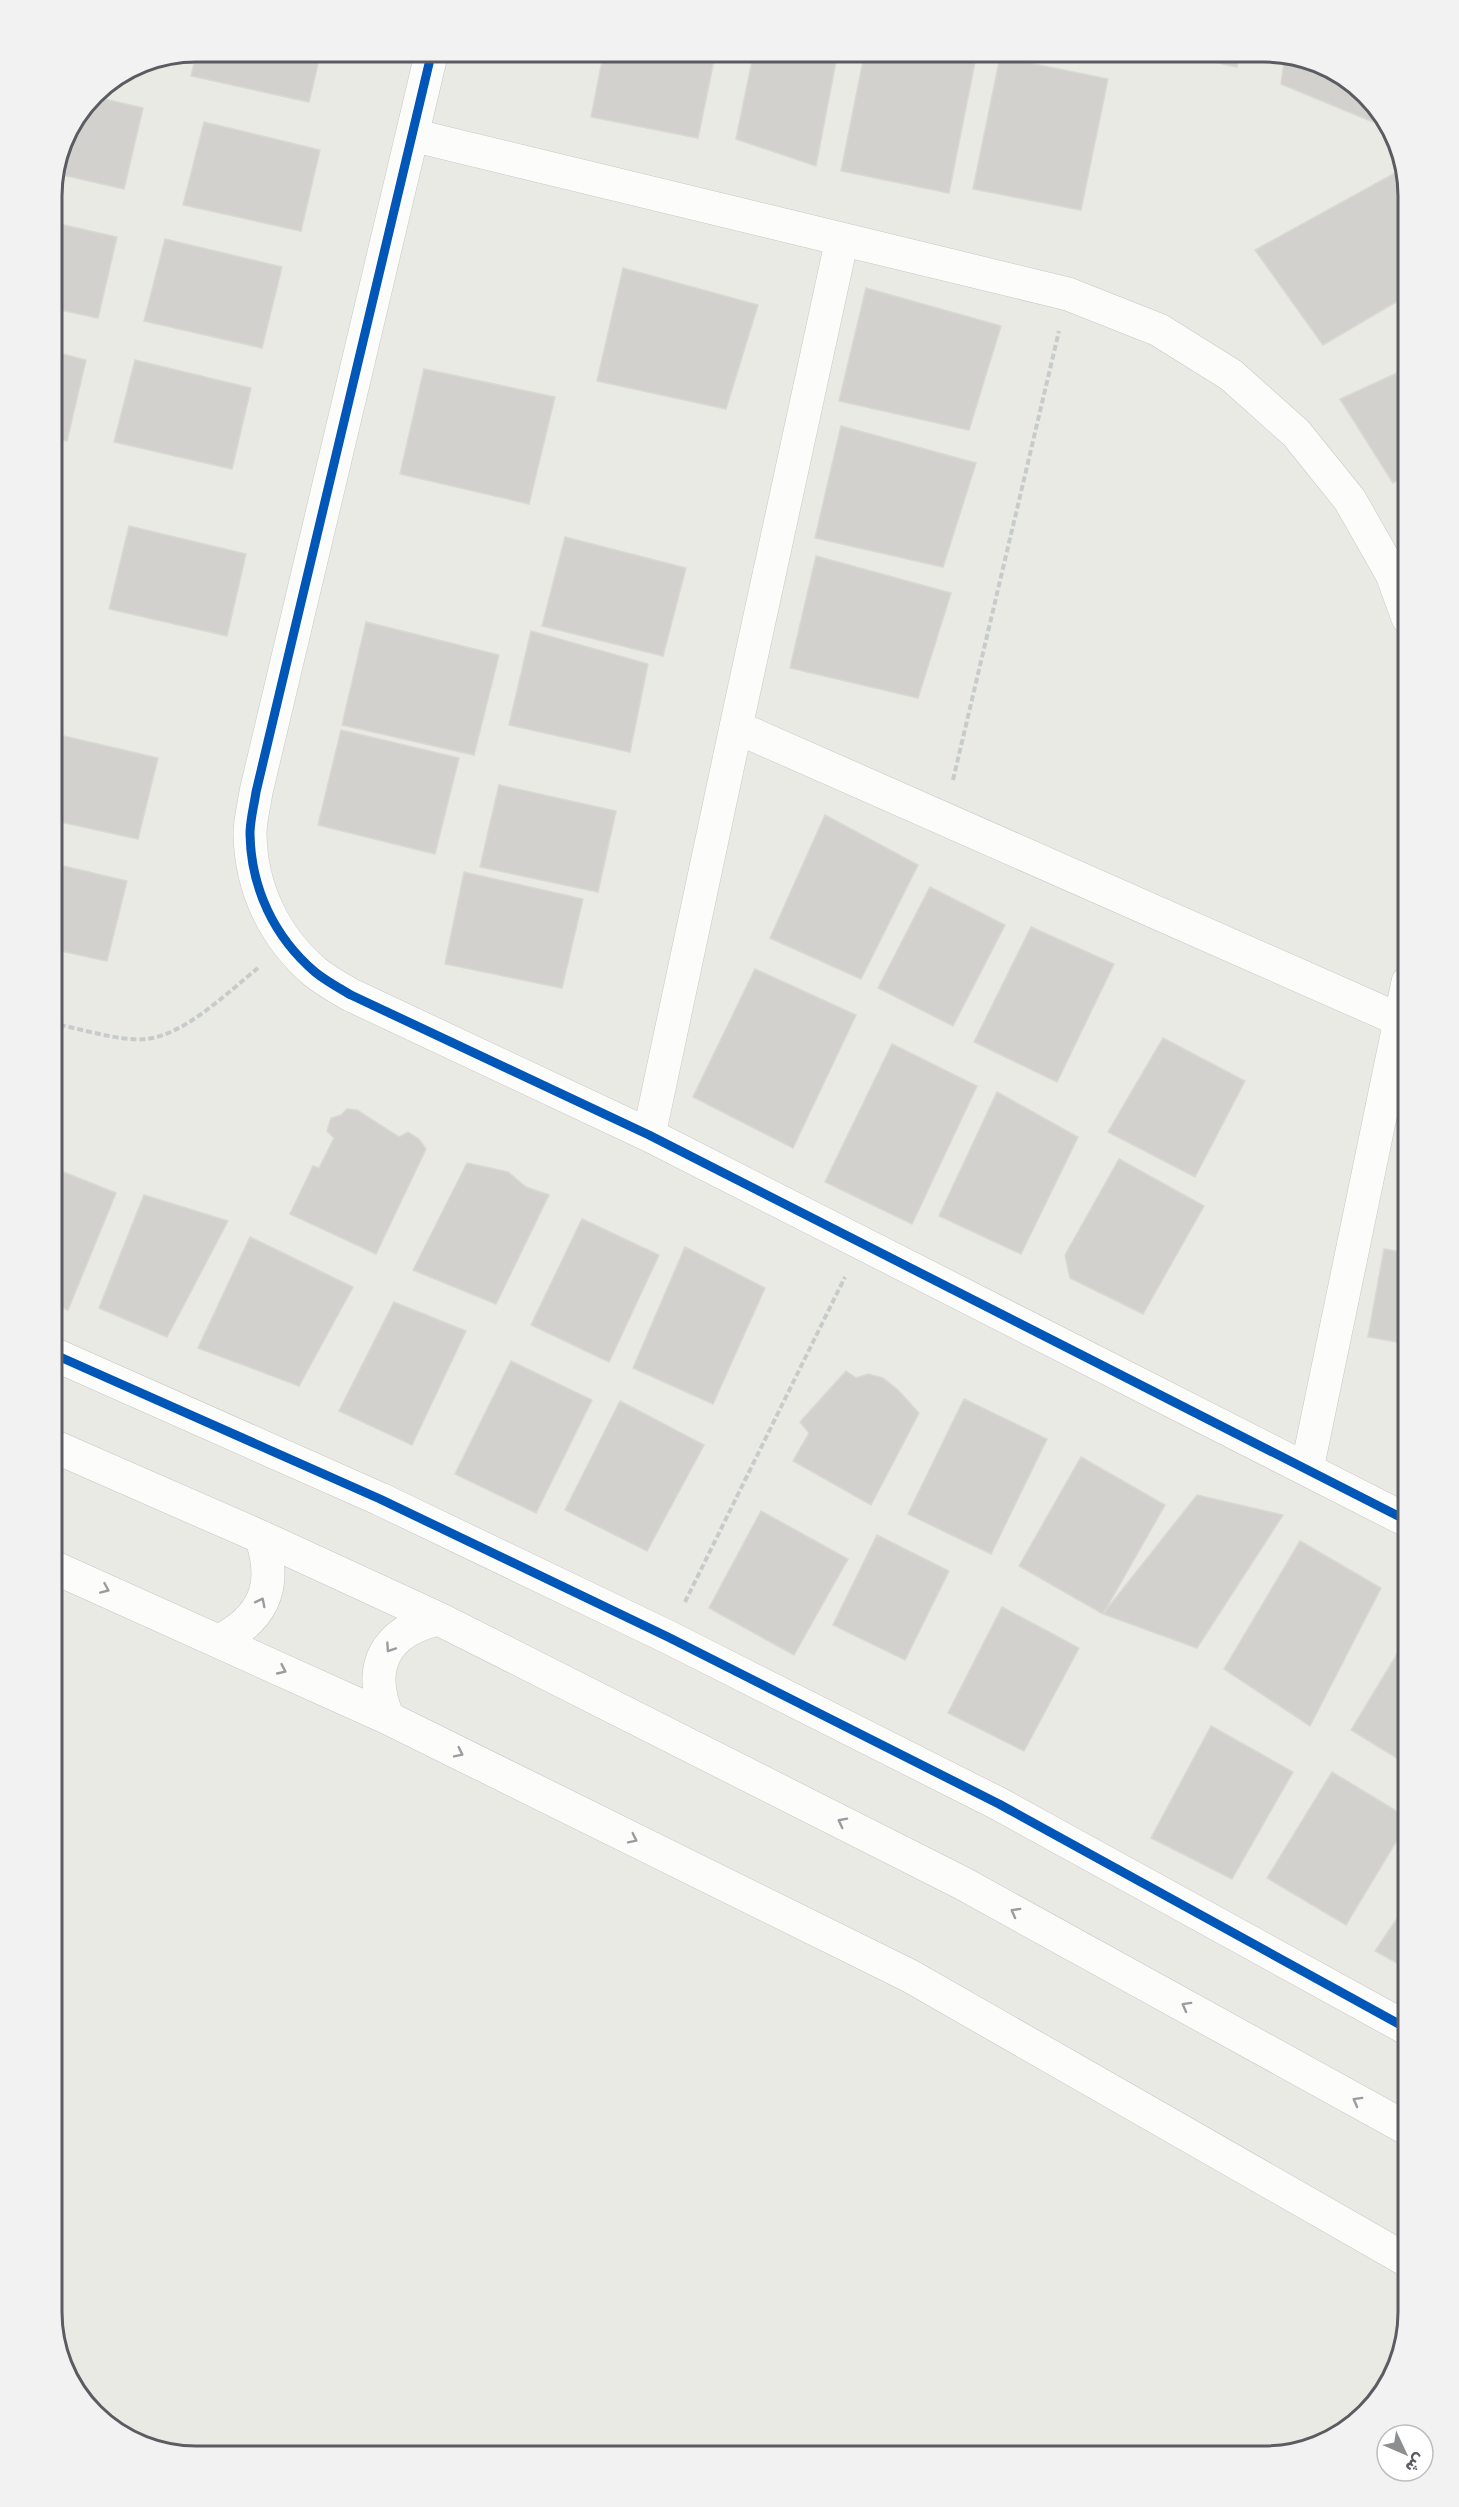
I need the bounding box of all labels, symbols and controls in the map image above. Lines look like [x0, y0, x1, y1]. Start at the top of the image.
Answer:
one-way arrow [98, 1582, 109, 1594]
one-way arrow [254, 1598, 265, 1609]
one-way arrow [386, 1641, 397, 1652]
one-way arrow [276, 1662, 287, 1674]
one-way arrow [452, 1746, 463, 1757]
one-way arrow [838, 1818, 849, 1830]
one-way arrow [627, 1832, 638, 1844]
one-way arrow [1011, 1908, 1021, 1919]
one-way arrow [1182, 2002, 1192, 2013]
one-way arrow [1353, 2096, 1363, 2108]
north arrow [1375, 2423, 1435, 2483]
text: ش [1402, 2449, 1429, 2477]

